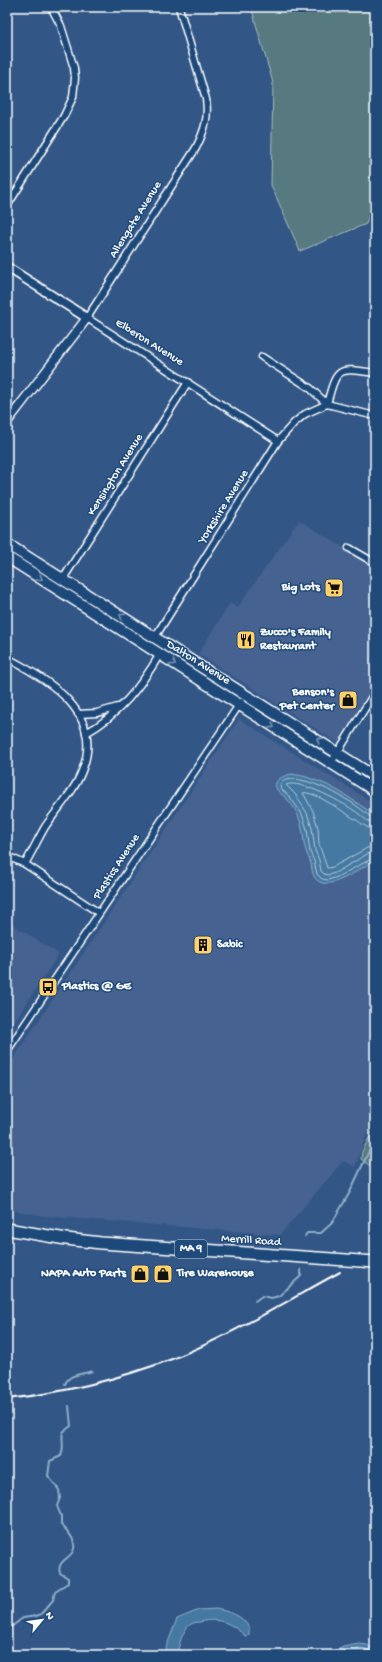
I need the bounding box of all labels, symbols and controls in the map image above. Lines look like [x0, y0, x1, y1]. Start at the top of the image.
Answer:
street label: Allengate Avenue [107, 178, 166, 261]
street label: Elberon Avenue [112, 316, 186, 370]
street label: Kensington Avenue [85, 431, 147, 518]
street label: Yorkshire Avenue [195, 467, 253, 547]
one-way arrow [36, 573, 43, 581]
supermarket icon: Big Lots [323, 577, 345, 599]
place label: Big Lots [281, 581, 321, 595]
one-way arrow [119, 614, 126, 621]
place label: Zucco's Family Restaurant [259, 626, 331, 654]
restaurant icon: Zucco's Family Restaurant [235, 629, 257, 651]
street label: Dalton Avenue [163, 637, 233, 689]
one-way arrow [169, 658, 176, 666]
place label: Benson's Pet Center [279, 686, 336, 714]
shop icon: Benson's Pet Center [337, 689, 359, 711]
one-way arrow [268, 721, 275, 728]
one-way arrow [316, 738, 323, 745]
street label: Plastics Avenue [90, 831, 144, 903]
building icon: Sabic [192, 934, 214, 956]
place label: Sabic [217, 938, 243, 952]
bus stop icon: Plastics @ GE [37, 976, 59, 998]
place label: Plastics @ GE [61, 980, 132, 994]
street label: Merrill Road [221, 1232, 282, 1250]
road number: MA 9 [175, 1240, 207, 1258]
shop icon: NAPA Auto Parts [129, 1263, 151, 1285]
shop icon: Tire Warehouse [152, 1263, 174, 1285]
place label: NAPA Auto Parts [41, 1267, 127, 1281]
place label: Tire Warehouse [176, 1267, 255, 1281]
north arrow [22, 1600, 62, 1640]
text: N [42, 1610, 56, 1622]

